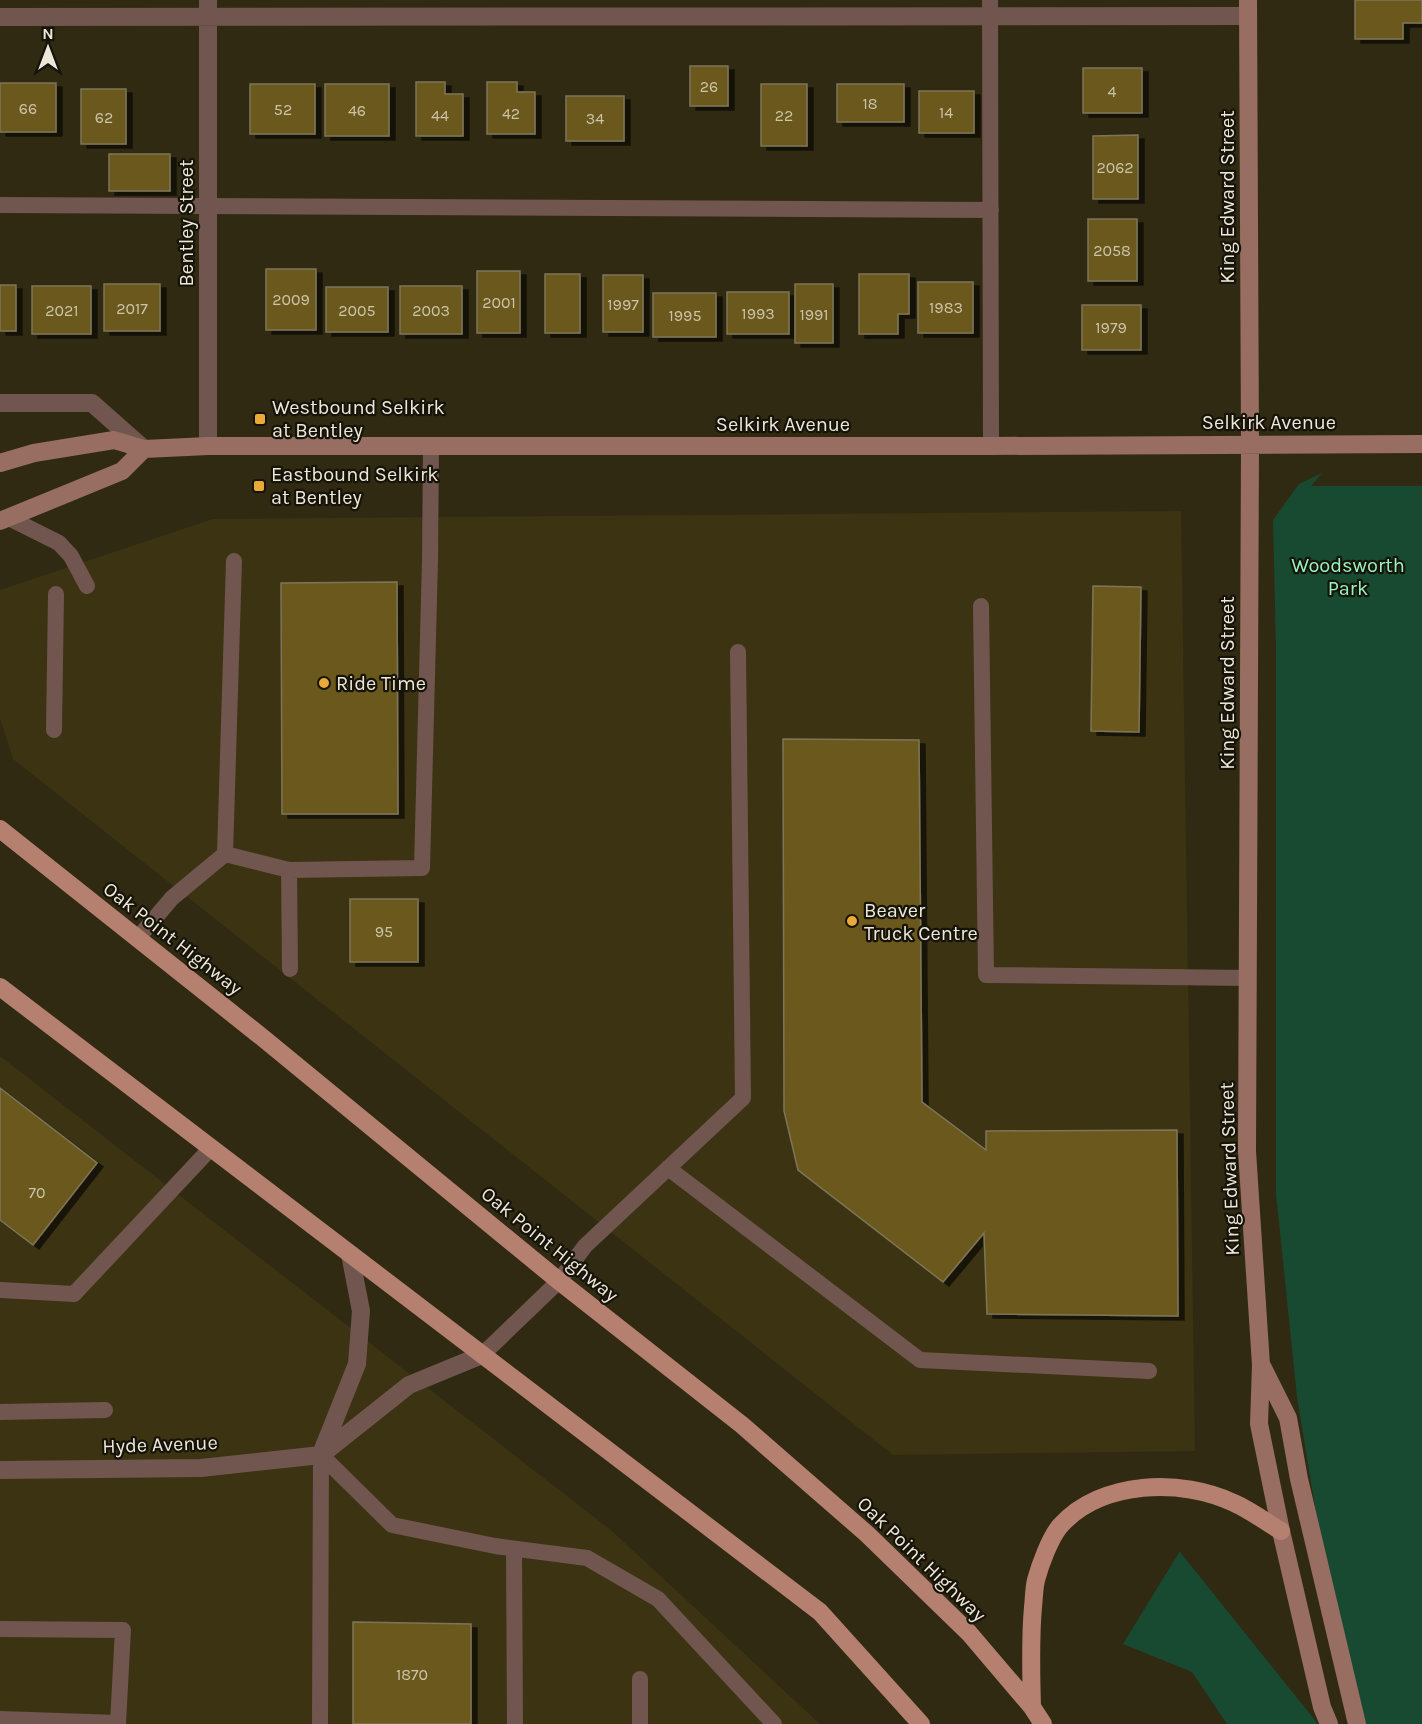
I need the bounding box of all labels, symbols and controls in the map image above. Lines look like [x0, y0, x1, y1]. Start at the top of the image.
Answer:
north arrow [18, 18, 78, 78]
text: N [42, 24, 54, 43]
house number: 26 [700, 77, 718, 96]
house number: 4 [1108, 82, 1117, 101]
house number: 18 [862, 94, 878, 113]
house number: 66 [19, 99, 37, 118]
house number: 52 [274, 100, 292, 119]
house number: 46 [348, 101, 366, 120]
house number: 14 [939, 103, 953, 122]
house number: 42 [502, 104, 520, 123]
house number: 44 [431, 106, 449, 125]
house number: 22 [775, 106, 793, 125]
house number: 62 [95, 108, 113, 127]
house number: 34 [586, 109, 604, 128]
street label: King Edward Street [1216, 110, 1239, 284]
house number: 2062 [1096, 158, 1134, 177]
street label: Bentley Street [175, 159, 198, 287]
house number: 2058 [1093, 241, 1131, 260]
house number: 2009 [272, 290, 310, 309]
house number: 2001 [482, 293, 516, 312]
house number: 1997 [607, 295, 639, 314]
house number: 1983 [929, 298, 963, 317]
house number: 2017 [116, 299, 148, 318]
house number: 2021 [45, 301, 79, 320]
house number: 2005 [338, 301, 376, 320]
house number: 2003 [412, 301, 450, 320]
house number: 1993 [741, 304, 775, 323]
house number: 1991 [799, 305, 829, 324]
house number: 1995 [669, 306, 701, 325]
house number: 1979 [1095, 318, 1127, 337]
place label: Westbound Selkirk at Bentley [272, 396, 445, 442]
street label: Selkirk Avenue [1202, 411, 1336, 434]
marker: Westbound Selkirk at Bentley [253, 412, 267, 426]
street label: Selkirk Avenue [716, 413, 850, 436]
place label: Eastbound Selkirk at Bentley [271, 463, 439, 509]
marker: Eastbound Selkirk at Bentley [252, 479, 266, 493]
park label: Woodsworth Park [1291, 554, 1405, 600]
street label: King Edward Street [1216, 596, 1239, 770]
place label: Ride Time [336, 672, 426, 695]
marker: Ride Time [317, 676, 331, 690]
street label: Oak Point Highway [99, 877, 247, 1000]
place label: Beaver Truck Centre [864, 899, 978, 945]
marker: Beaver Truck Centre [845, 914, 859, 928]
house number: 95 [375, 922, 393, 941]
street label: King Edward Street [1215, 1081, 1244, 1256]
street label: Oak Point Highway [476, 1182, 623, 1307]
house number: 70 [28, 1183, 46, 1202]
street label: Hyde Avenue [102, 1431, 218, 1458]
street label: Oak Point Highway [853, 1492, 991, 1627]
house number: 1870 [396, 1665, 428, 1684]

